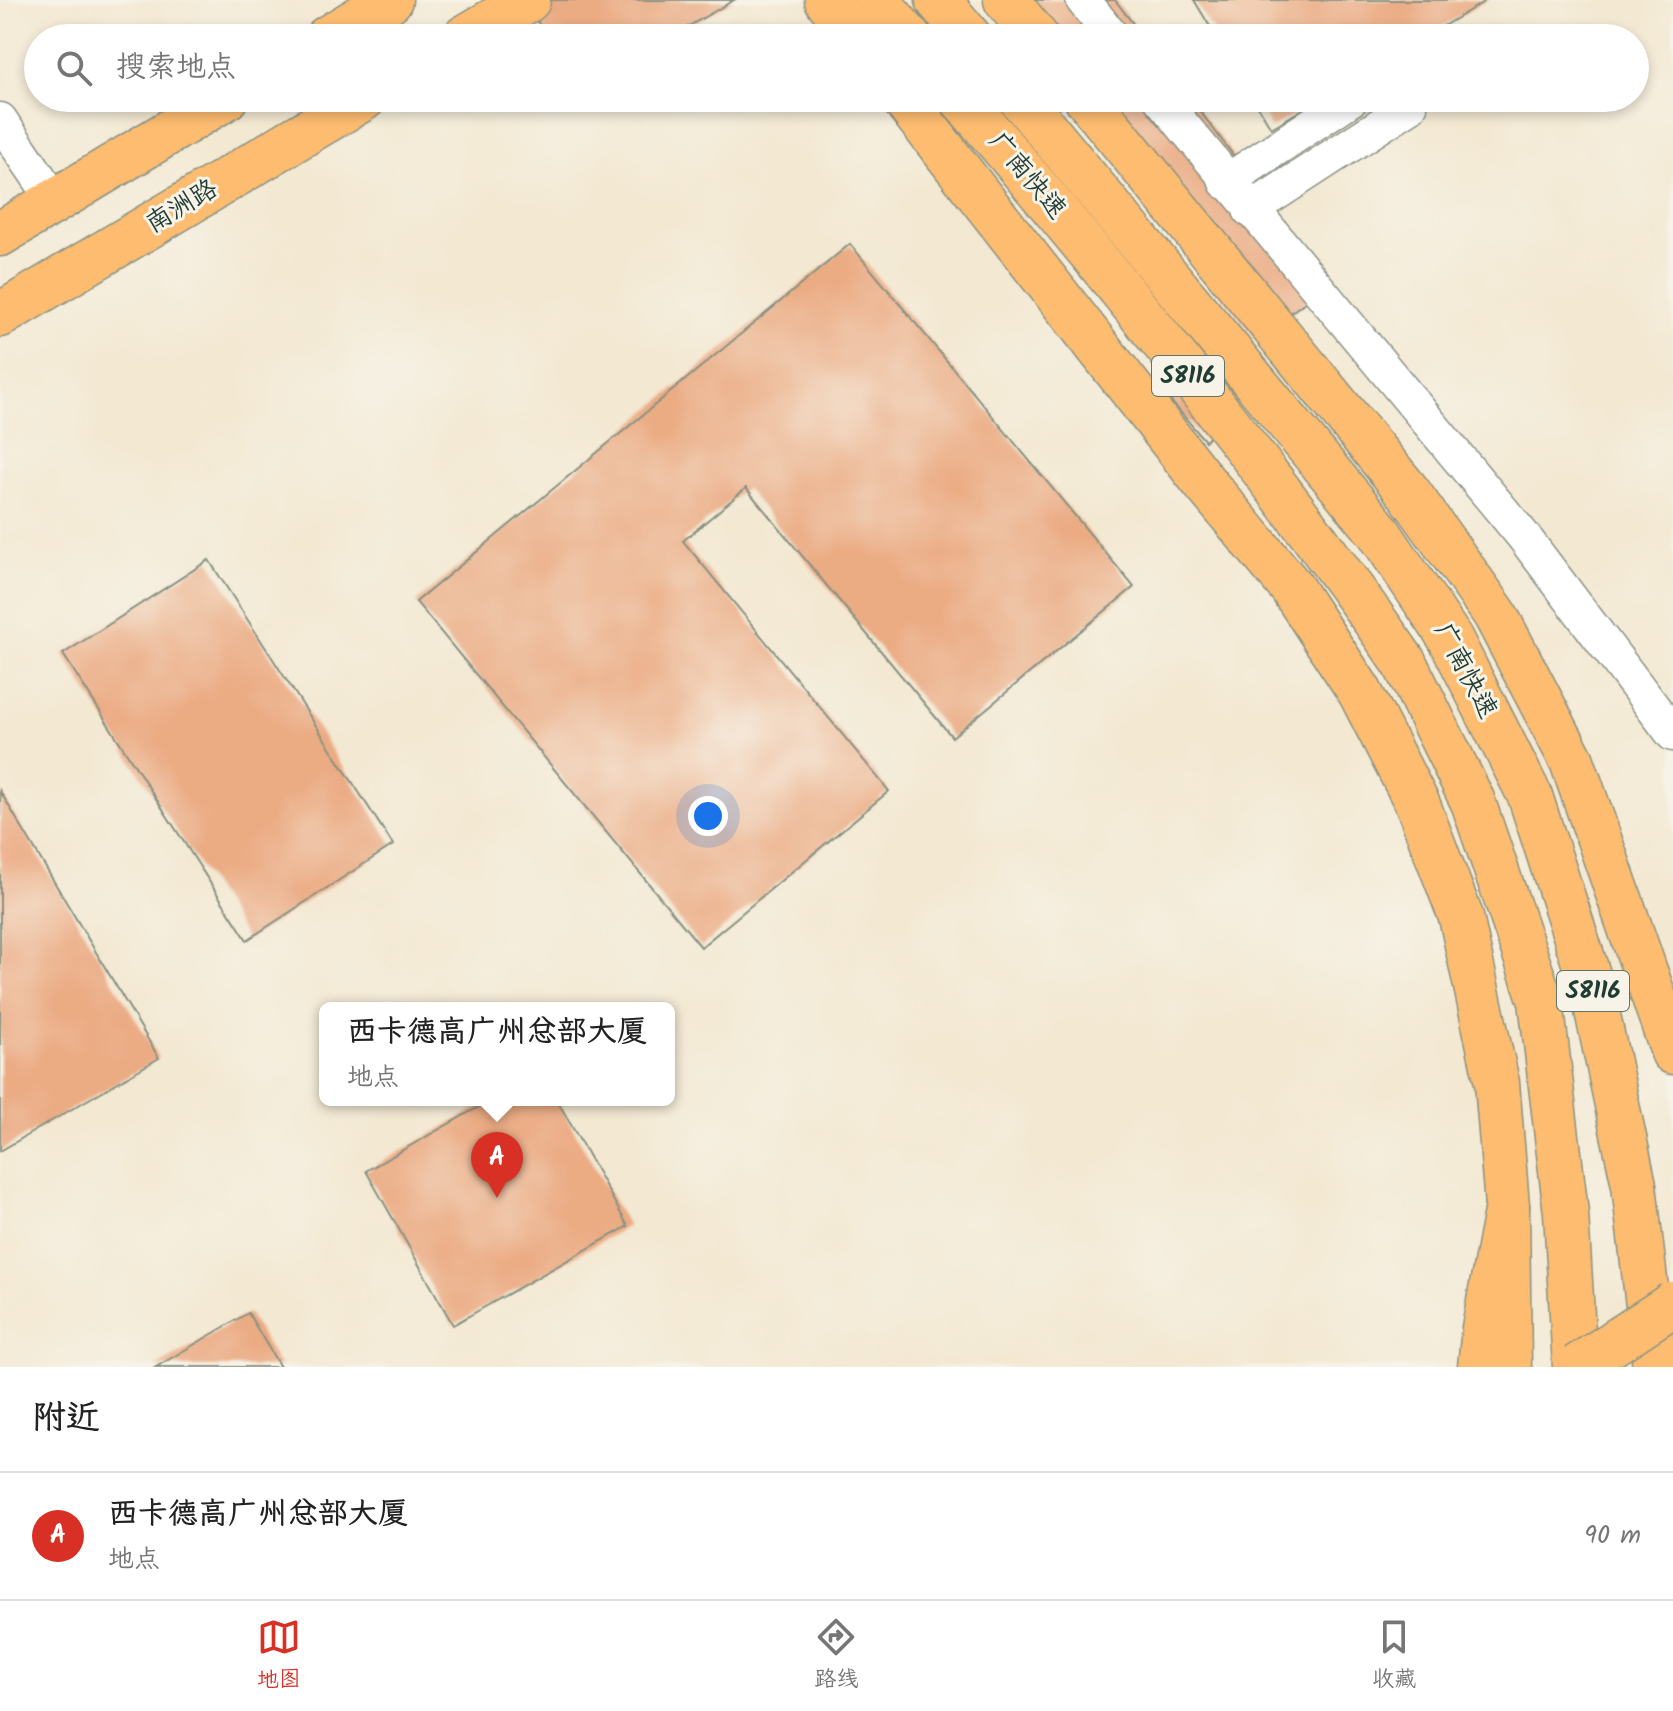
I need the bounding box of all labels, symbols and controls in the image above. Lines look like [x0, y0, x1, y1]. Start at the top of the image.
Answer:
search box [24, 24, 1649, 112]
text: 搜索地点 [116, 44, 236, 92]
icon: search [52, 46, 96, 90]
street label: 广南快速 [977, 123, 1077, 229]
street label: 南洲路 [138, 169, 226, 245]
road number: S8116 [1152, 356, 1224, 396]
street label: 广南快速 [1422, 615, 1508, 727]
your location [688, 796, 728, 836]
road number: S8116 [1557, 971, 1629, 1011]
popup [319, 1002, 675, 1106]
text: 西卡德高广州总部大厦 [347, 1009, 647, 1057]
text: 地点 [347, 1057, 399, 1099]
pin: A [471, 1132, 523, 1198]
text: 附近 [32, 1392, 100, 1446]
text: 西卡德高广州总部大厦 [108, 1491, 408, 1539]
text: A [50, 1515, 66, 1557]
text: 90 m [1584, 1515, 1641, 1557]
text: 地点 [108, 1539, 160, 1581]
tab: 地图 [257, 1615, 301, 1698]
tab: 路线 [814, 1615, 858, 1698]
tab: 收藏 [1372, 1615, 1416, 1698]

